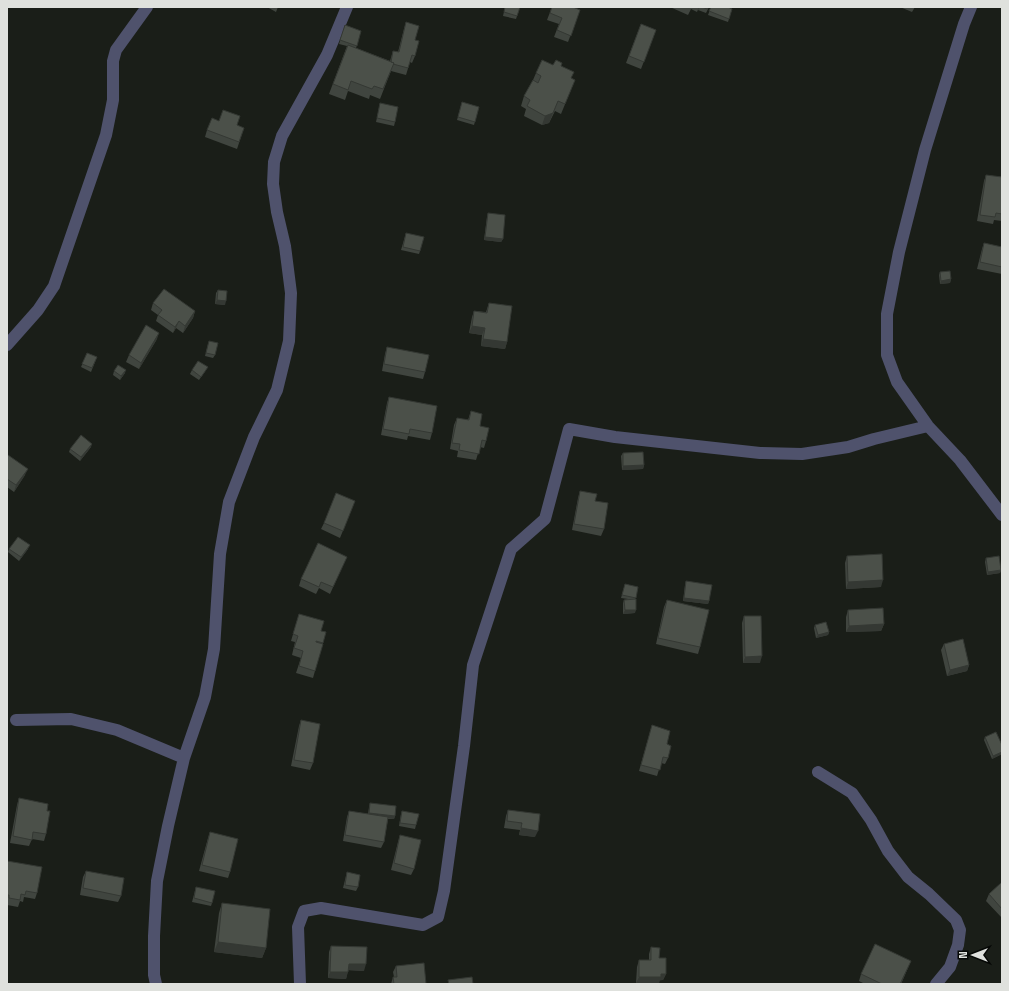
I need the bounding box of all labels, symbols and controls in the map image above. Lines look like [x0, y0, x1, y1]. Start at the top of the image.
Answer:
north arrow [953, 935, 993, 975]
text: N [956, 951, 970, 959]

